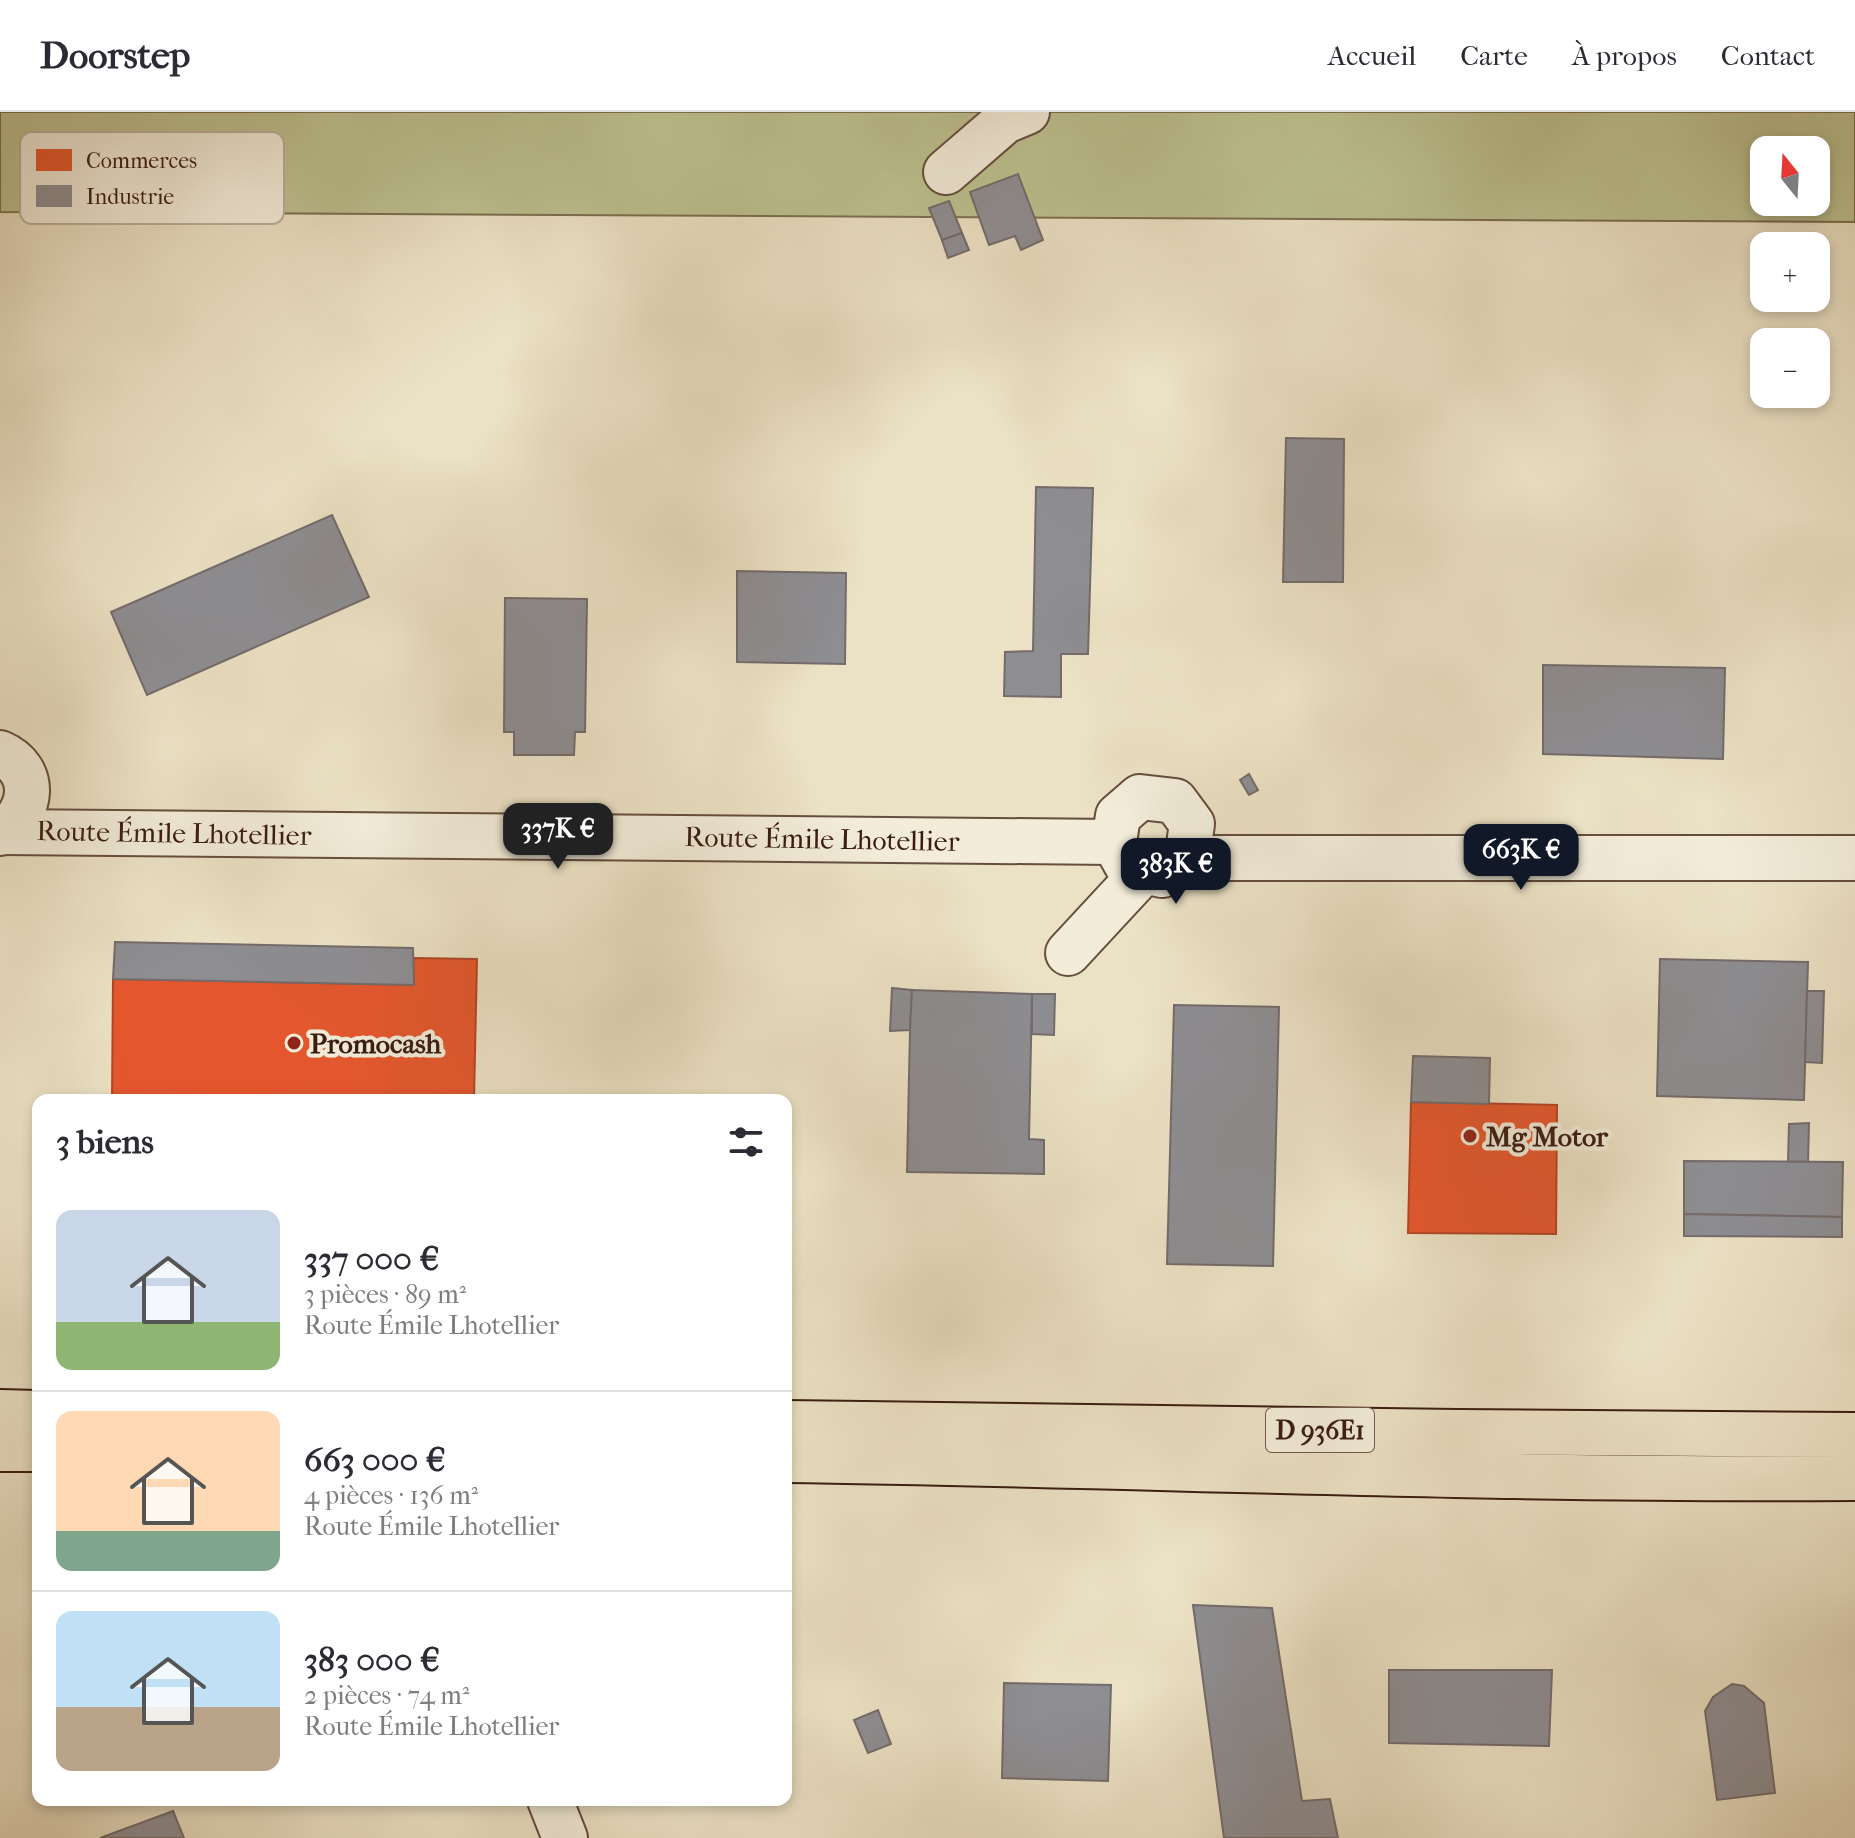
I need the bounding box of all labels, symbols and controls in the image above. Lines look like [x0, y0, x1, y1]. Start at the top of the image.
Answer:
text: Doorstep [40, 33, 190, 78]
text: Accueil [1328, 39, 1416, 72]
text: Carte [1460, 39, 1528, 72]
text: À propos [1572, 39, 1677, 72]
text: Contact [1721, 39, 1815, 72]
legend [20, 132, 284, 224]
north arrow [1750, 136, 1830, 216]
map controls [1750, 136, 1830, 408]
text: Commerces [86, 148, 197, 174]
text: Industrie [86, 184, 174, 210]
button: + [1750, 232, 1830, 312]
button: − [1750, 328, 1830, 408]
pin: 337K € [493, 803, 623, 871]
text: 337K € [521, 813, 595, 844]
street label: Route Émile Lhotellier [36, 814, 312, 852]
street label: Route Émile Lhotellier [684, 820, 960, 858]
pin: 663K € [1456, 824, 1586, 892]
text: 663K € [1482, 834, 1560, 865]
pin: 383K € [1111, 838, 1241, 906]
text: 383K € [1139, 848, 1213, 879]
place label: Promocash [310, 1027, 442, 1060]
marker: Promocash [285, 1034, 303, 1052]
icon: filters [724, 1120, 768, 1164]
place label: Mg Motor [1486, 1120, 1609, 1153]
text: 3 biens [56, 1122, 154, 1162]
marker: Mg Motor [1461, 1127, 1479, 1145]
text: 337 000 € [304, 1239, 439, 1279]
icon: home [120, 1242, 216, 1338]
text: 3 pièces · 89 m² [304, 1279, 466, 1310]
text: Route Émile Lhotellier [304, 1310, 559, 1341]
road number: D 936E1 [1266, 1408, 1374, 1452]
text: 663 000 € [304, 1440, 446, 1480]
icon: home [120, 1443, 216, 1539]
text: 4 pièces · 136 m² [304, 1480, 478, 1511]
text: Route Émile Lhotellier [304, 1511, 559, 1542]
text: 383 000 € [304, 1640, 440, 1680]
icon: home [120, 1643, 216, 1739]
text: 2 pièces · 74 m² [304, 1680, 469, 1711]
text: Route Émile Lhotellier [304, 1711, 559, 1742]

